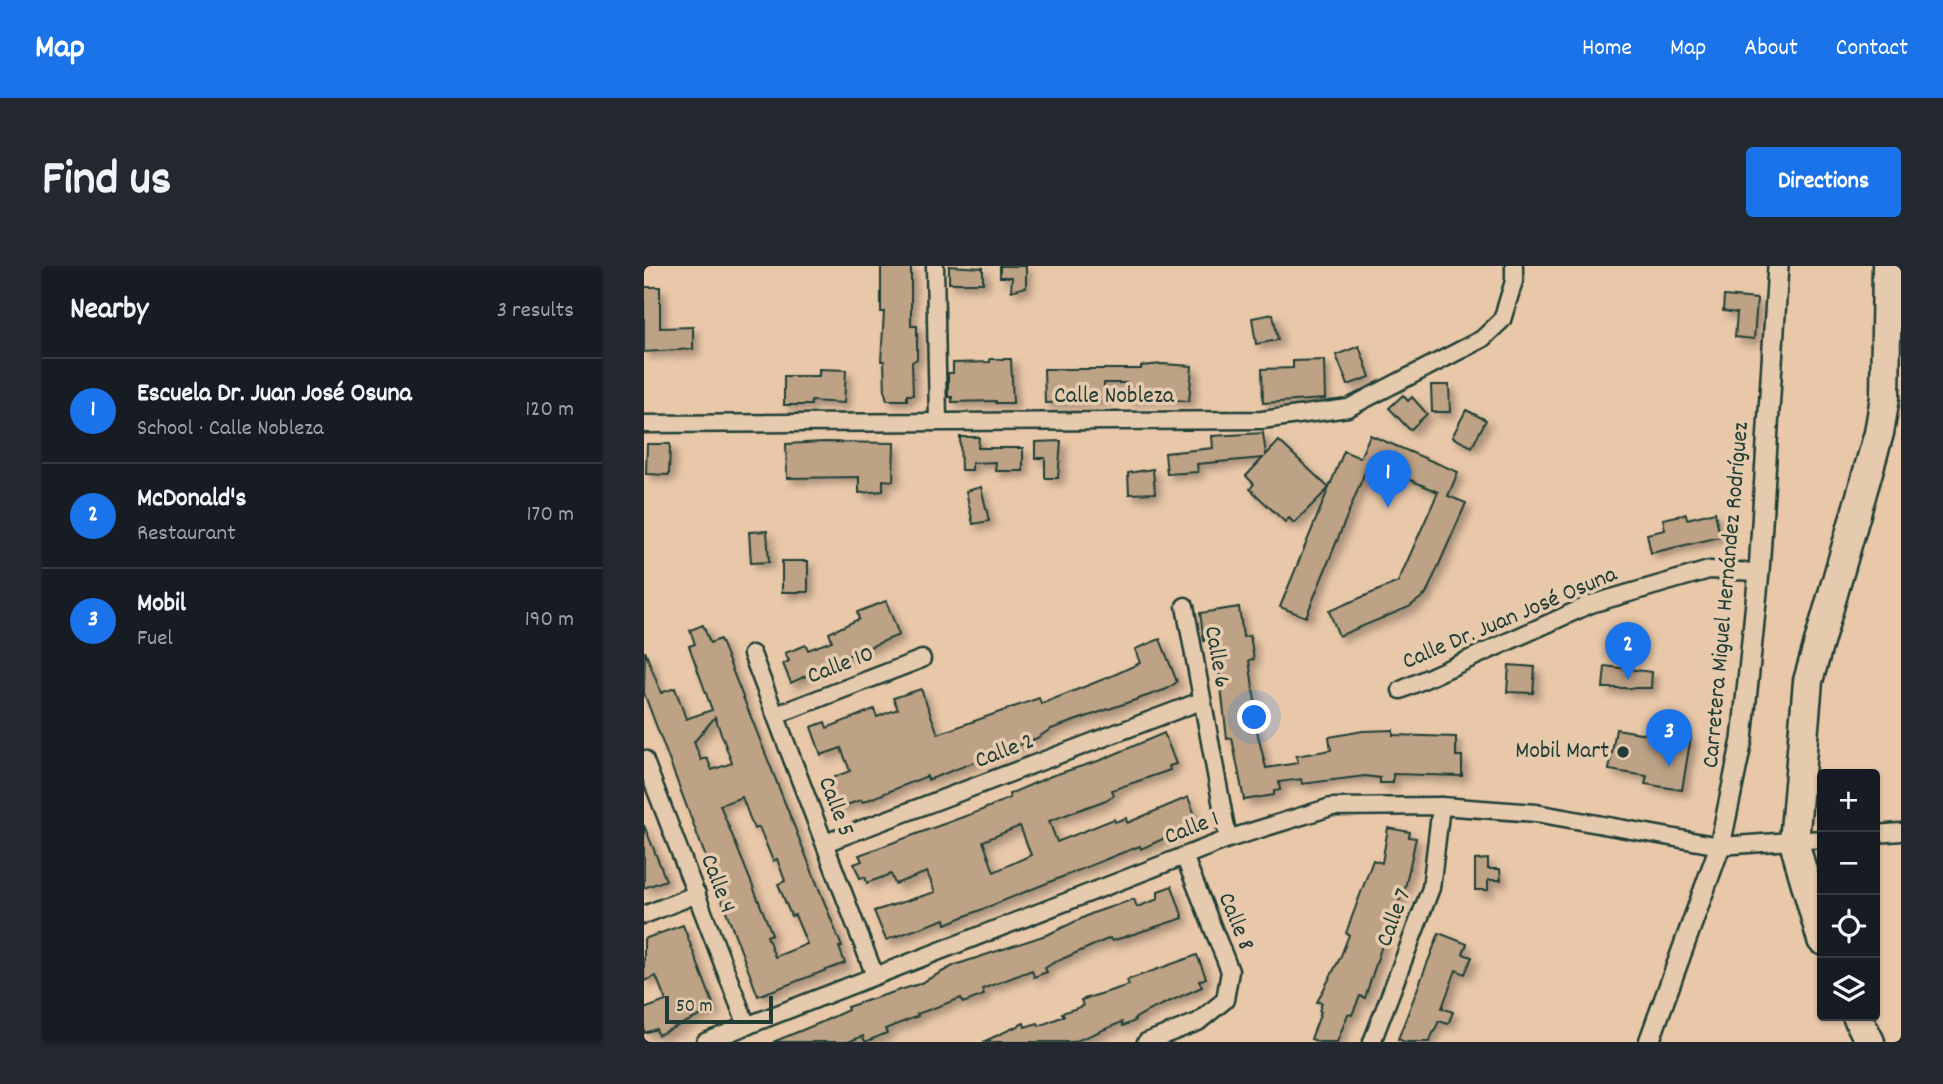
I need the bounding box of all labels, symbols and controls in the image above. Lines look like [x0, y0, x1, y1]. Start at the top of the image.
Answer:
text: Map [35, 26, 85, 73]
text: Home [1582, 32, 1632, 66]
text: Map [1670, 32, 1706, 66]
text: About [1744, 32, 1798, 66]
text: Contact [1836, 32, 1908, 66]
text: Find us [42, 147, 171, 217]
button: Directions [1746, 147, 1901, 217]
text: Nearby [70, 290, 148, 333]
text: 3 results [497, 295, 574, 328]
text: Escuela Dr. Juan José Osuna [137, 376, 412, 413]
street label: Calle Nobleza [1054, 380, 1175, 414]
text: 1 [90, 394, 96, 427]
text: 120 m [525, 394, 574, 427]
text: School · Calle Nobleza [137, 413, 324, 446]
street label: Carretera Miguel Hernández Rodríguez [1695, 420, 1759, 770]
pin: 1 [1365, 450, 1411, 508]
text: McDonald's [137, 481, 246, 518]
text: 2 [88, 499, 98, 532]
text: 170 m [527, 499, 574, 532]
text: Restaurant [137, 518, 236, 551]
street label: Calle Dr. Juan José Osuna [1397, 558, 1623, 680]
text: Mobil [137, 586, 186, 623]
text: 3 [88, 604, 98, 637]
text: 190 m [525, 604, 574, 637]
pin: 2 [1605, 622, 1651, 680]
text: Fuel [137, 623, 173, 656]
street label: Calle 6 [1194, 623, 1238, 691]
street label: Calle 10 [803, 638, 879, 694]
your location [1237, 700, 1271, 734]
pin: 3 [1646, 709, 1692, 767]
street label: Calle 2 [970, 725, 1040, 779]
place label: Mobil Mart [1515, 735, 1609, 769]
marker: Mobil Mart [1615, 744, 1631, 760]
map controls [1817, 769, 1880, 1021]
button: + [1817, 769, 1880, 832]
street label: Calle 5 [808, 772, 862, 842]
street label: Calle 1 [1160, 803, 1224, 855]
button: − [1817, 832, 1880, 895]
street label: Calle 4 [690, 850, 744, 918]
street label: Calle 7 [1368, 884, 1422, 952]
street label: Calle 8 [1208, 888, 1262, 956]
button: locate [1817, 895, 1880, 958]
button: layers [1817, 958, 1880, 1021]
scale bar [665, 993, 774, 1025]
text: 50 m [676, 994, 713, 1021]

